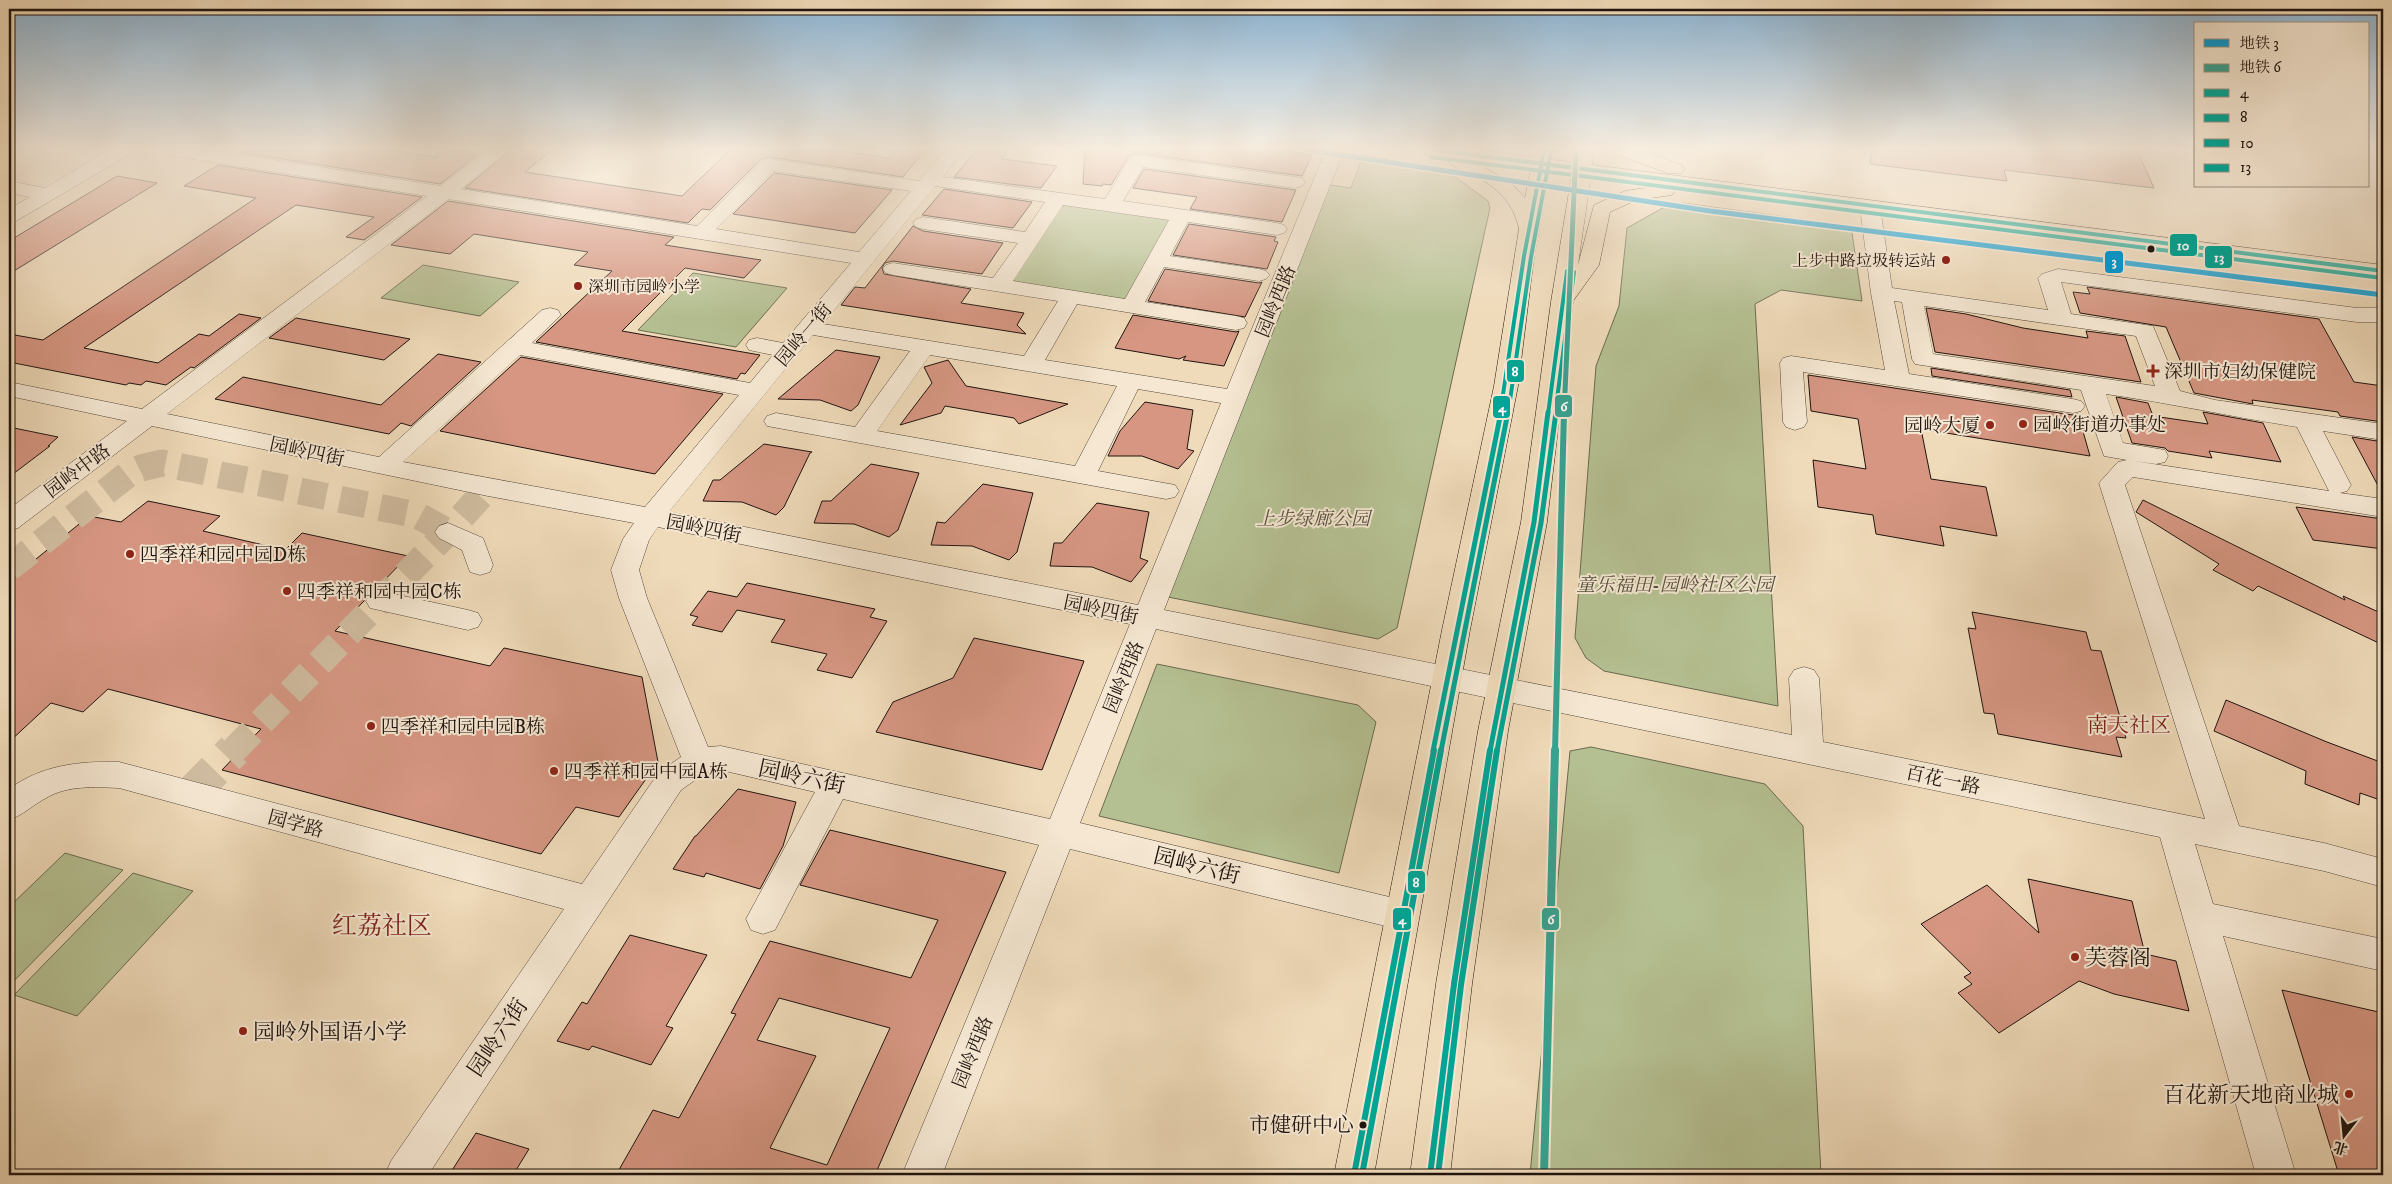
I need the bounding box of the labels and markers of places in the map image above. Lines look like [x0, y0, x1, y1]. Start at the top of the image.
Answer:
unlabelled marker [2146, 244, 2156, 254]
place label: 上步中路垃圾转运站 [1792, 251, 1936, 271]
marker: 上步中路垃圾转运站 [1940, 254, 1952, 266]
place label: 深圳市园岭小学 [588, 277, 700, 297]
marker: 深圳市园岭小学 [572, 280, 584, 292]
place label: 深圳市妇幼保健院 [2164, 361, 2316, 384]
marker: 深圳市妇幼保健院 [2146, 364, 2160, 378]
place label: 园岭街道办事处 [2033, 414, 2166, 437]
place label: 园岭大厦 [1904, 415, 1980, 438]
marker: 园岭街道办事处 [2017, 418, 2029, 430]
marker: 园岭大厦 [1984, 419, 1996, 431]
place label: 四季祥和园中园D栋 [140, 544, 306, 567]
marker: 四季祥和园中园D栋 [124, 548, 136, 560]
place label: 四季祥和园中园C栋 [297, 581, 462, 604]
marker: 四季祥和园中园C栋 [281, 585, 293, 597]
place label: 四季祥和园中园B栋 [381, 716, 545, 739]
marker: 四季祥和园中园B栋 [365, 720, 377, 732]
place label: 四季祥和园中园A栋 [564, 761, 728, 784]
marker: 四季祥和园中园A栋 [548, 765, 560, 777]
place label: 芙蓉阁 [2085, 945, 2151, 972]
marker: 芙蓉阁 [2069, 951, 2081, 963]
place label: 园岭外国语小学 [253, 1019, 407, 1046]
marker: 园岭外国语小学 [237, 1025, 249, 1037]
place label: 百花新天地商业城 [2163, 1082, 2339, 1109]
marker: 百花新天地商业城 [2343, 1088, 2355, 1100]
place label: 市健研中心 [1249, 1113, 1354, 1139]
marker: 市健研中心 [1358, 1120, 1368, 1130]

